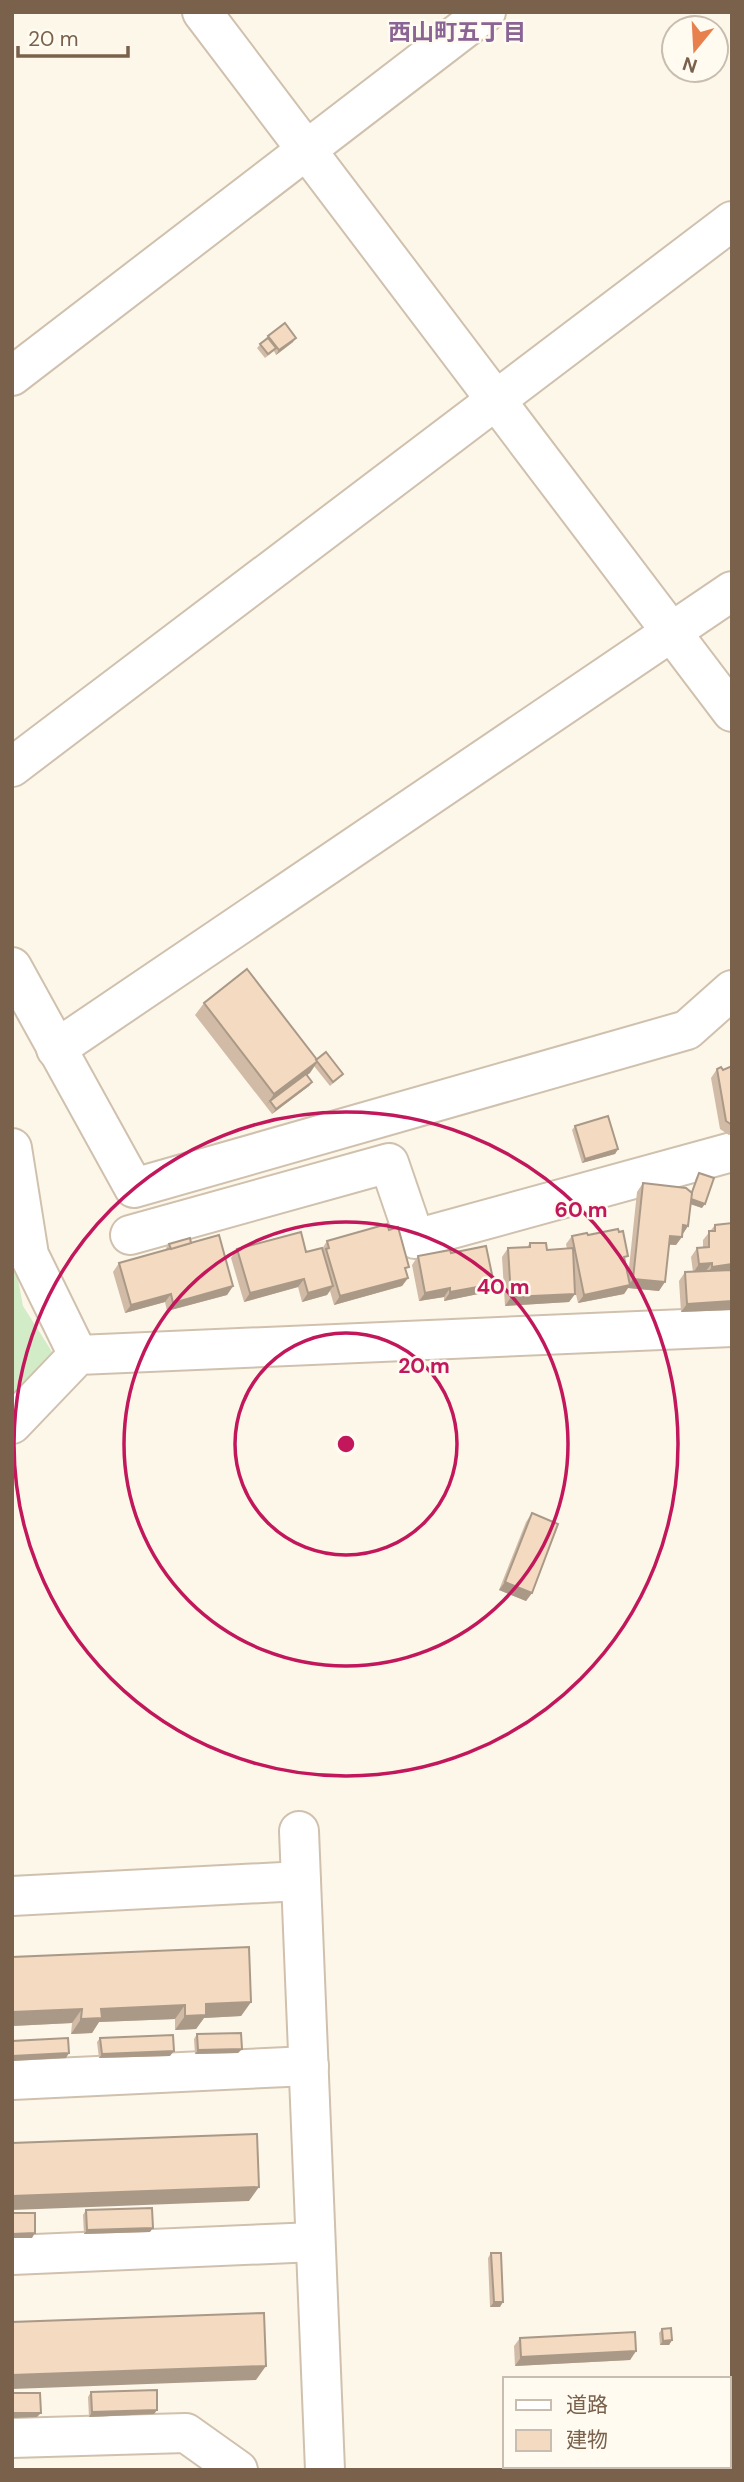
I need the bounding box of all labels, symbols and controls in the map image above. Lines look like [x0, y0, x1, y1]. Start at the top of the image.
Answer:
scale bar [18, 14, 128, 58]
north arrow [660, 14, 730, 84]
district label: 西山町五丁目 [388, 17, 526, 47]
text: 20 m [28, 25, 79, 53]
text: N [679, 51, 700, 79]
text: 60 m [555, 1196, 607, 1224]
text: 40 m [476, 1273, 530, 1301]
text: 20 m [398, 1352, 450, 1380]
centre of rings [334, 1432, 358, 1456]
legend [503, 2377, 730, 2468]
text: 道路 [566, 2391, 608, 2419]
text: 建物 [566, 2426, 608, 2454]

